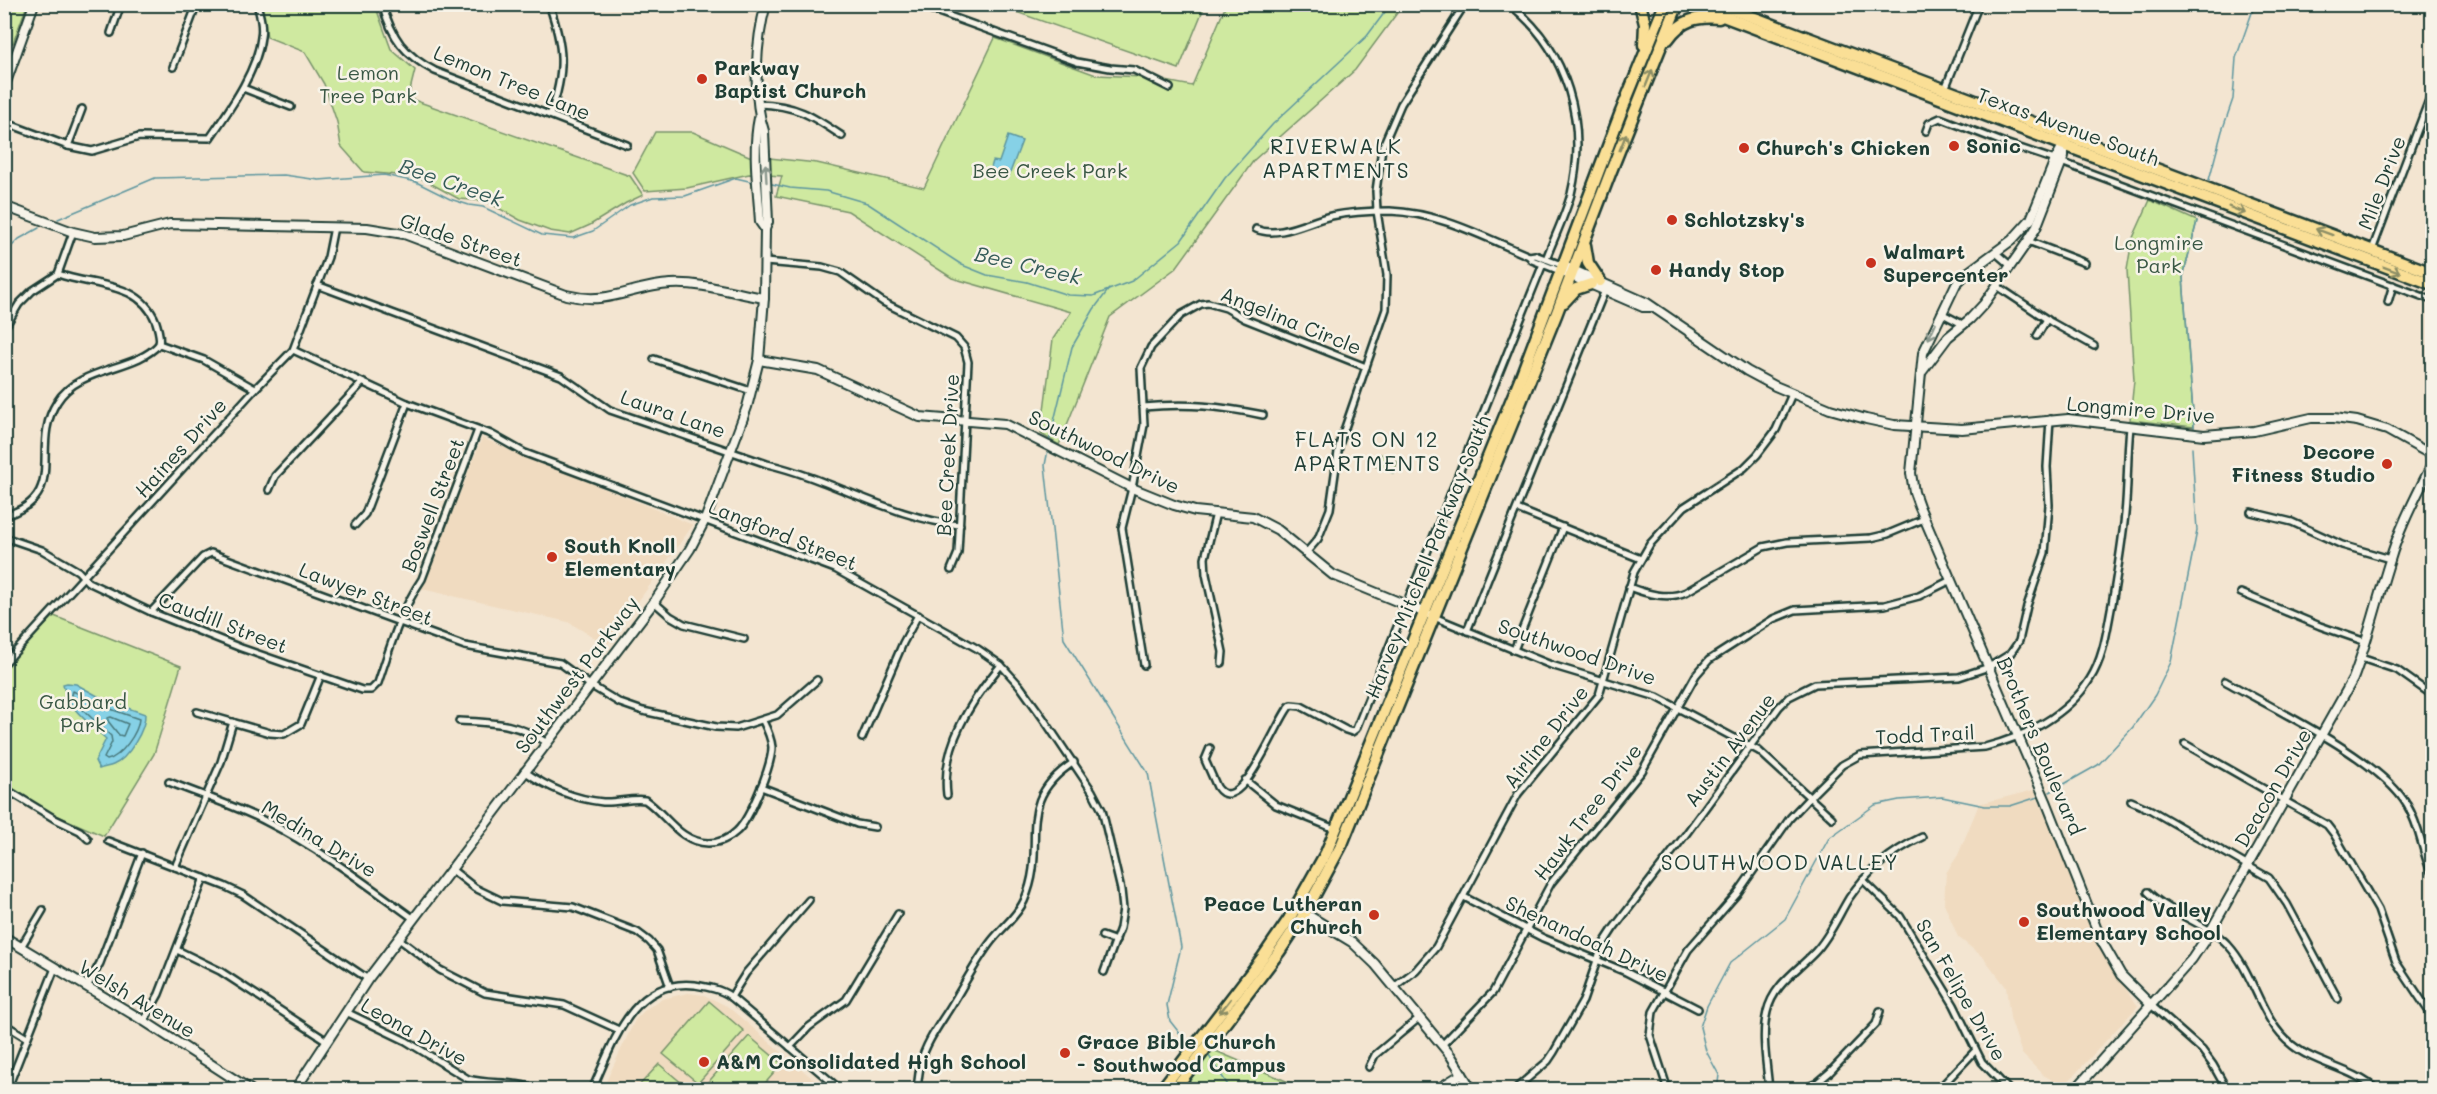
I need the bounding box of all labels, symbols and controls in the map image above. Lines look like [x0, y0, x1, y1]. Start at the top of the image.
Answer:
street label: Lemon Tree Lane [430, 39, 595, 125]
place label: Parkway Baptist Church [714, 54, 866, 103]
park label: Lemon Tree Park [319, 59, 417, 108]
one-way arrow [1644, 69, 1655, 88]
marker: Parkway Baptist Church [695, 72, 709, 86]
street label: Texas Avenue South [1974, 81, 2163, 171]
district label: RIVERWALK APARTMENTS [1262, 132, 1410, 183]
place label: Sonic [1966, 132, 2021, 158]
street label: Mile Drive [2351, 132, 2411, 233]
one-way arrow [1618, 134, 1629, 152]
place label: Church's Chicken [1756, 134, 1930, 160]
marker: Sonic [1947, 139, 1961, 153]
marker: Church's Chicken [1737, 141, 1751, 155]
water label: Bee Creek [396, 151, 508, 212]
park label: Bee Creek Park [972, 157, 1128, 183]
one-way arrow [760, 164, 771, 184]
one-way arrow [2227, 205, 2245, 216]
street label: Glade Street [397, 206, 526, 272]
place label: Schlotzsky's [1684, 206, 1805, 232]
marker: Schlotzsky's [1665, 213, 1679, 227]
one-way arrow [2315, 226, 2333, 237]
park label: Longmire Park [2114, 229, 2204, 278]
place label: Walmart Supercenter [1883, 238, 2009, 287]
water label: Bee Creek [972, 239, 1085, 290]
place label: Handy Stop [1668, 256, 1785, 282]
marker: Walmart Supercenter [1864, 256, 1878, 270]
marker: Handy Stop [1649, 263, 1663, 277]
one-way arrow [2383, 265, 2401, 276]
street label: Angelina Circle [1217, 280, 1366, 360]
one-way arrow [1926, 321, 1937, 339]
street label: Bee Creek Drive [930, 373, 964, 537]
street label: Laura Lane [617, 383, 729, 443]
street label: Longmire Drive [2066, 390, 2216, 428]
street label: Haines Drive [129, 392, 232, 503]
street label: Southwood Drive [1024, 403, 1184, 499]
street label: Harvey Mitchell Parkway South [1358, 411, 1496, 702]
district label: FLATS ON 12 APARTMENTS [1293, 425, 1441, 476]
street label: Boswell Street [394, 434, 470, 576]
place label: Decore Fitness Studio [2231, 438, 2375, 487]
marker: Decore Fitness Studio [2380, 457, 2394, 471]
street label: Langford Street [705, 492, 862, 576]
place label: South Knoll Elementary [564, 532, 676, 581]
marker: South Knoll Elementary [545, 550, 559, 564]
street label: Lawyer Street [296, 556, 437, 631]
street label: Caudill Street [155, 585, 292, 659]
street label: Southwest Parkway [508, 590, 644, 758]
street label: Southwood Drive [1495, 612, 1660, 690]
street label: Brothers Boulevard [1992, 652, 2090, 839]
street label: Airline Drive [1497, 680, 1594, 793]
street label: Austin Avenue [1678, 687, 1781, 812]
park label: Gabbard Park [39, 688, 127, 737]
street label: Todd Trail [1875, 718, 1975, 750]
street label: Deacon Drive [2228, 724, 2317, 851]
street label: Hawk Tree Drive [1527, 738, 1647, 885]
street label: Medina Drive [257, 794, 382, 883]
district label: SOUTHWOOD VALLEY [1661, 848, 1899, 875]
street label: Shenandoah Drive [1502, 889, 1673, 987]
place label: Peace Lutheran Church [1203, 890, 1362, 939]
place label: Southwood Valley Elementary School [2036, 896, 2221, 945]
marker: Peace Lutheran Church [1367, 908, 1381, 922]
street label: San Felipe Drive [1911, 914, 2013, 1065]
marker: Southwood Valley Elementary School [2017, 915, 2031, 929]
street label: Welsh Avenue [74, 953, 201, 1043]
street label: Leona Drive [357, 991, 472, 1071]
one-way arrow [1219, 998, 1232, 1014]
place label: Grace Bible Church - Southwood Campus [1077, 1028, 1286, 1077]
marker: Grace Bible Church - Southwood Campus [1058, 1046, 1072, 1060]
place label: A&M Consolidated High School [716, 1048, 1026, 1074]
marker: A&M Consolidated High School [697, 1055, 711, 1069]

